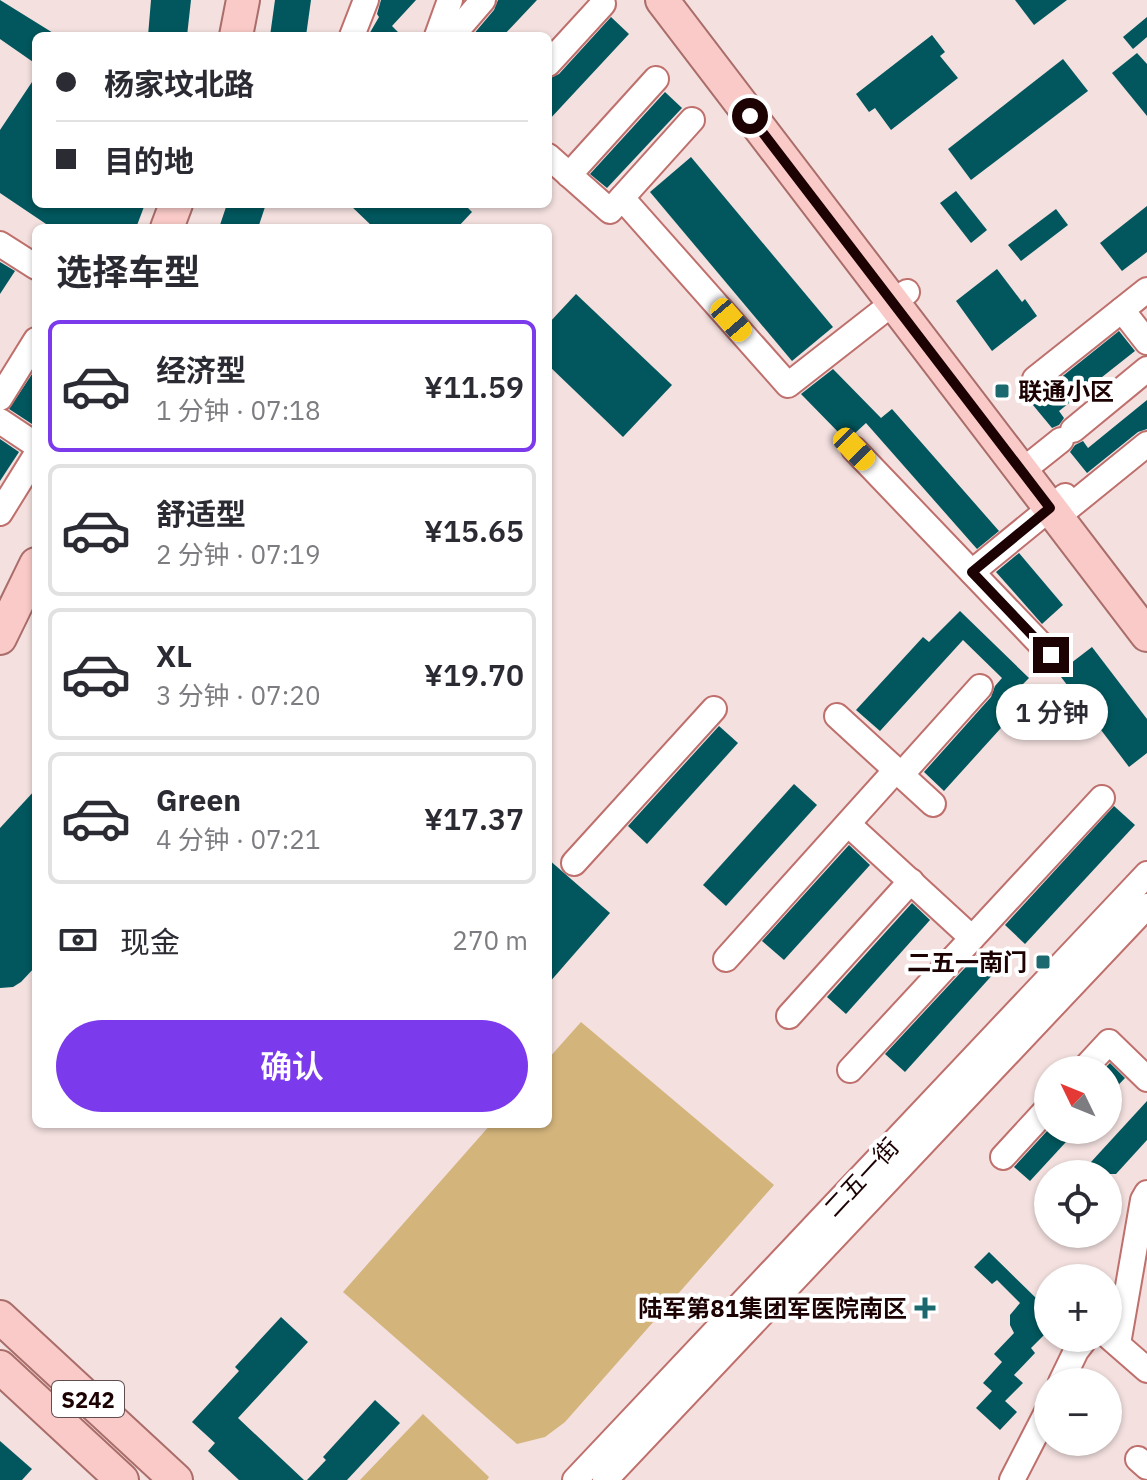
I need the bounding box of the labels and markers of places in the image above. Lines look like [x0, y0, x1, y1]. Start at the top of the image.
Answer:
place label: 联通小区 [1018, 375, 1114, 407]
marker: 联通小区 [993, 382, 1011, 400]
place label: 二五一南门 [907, 946, 1027, 978]
marker: 二五一南门 [1034, 953, 1052, 971]
place label: 陆军第81集团军医院南区 [638, 1292, 907, 1324]
marker: 陆军第81集团军医院南区 [914, 1297, 936, 1319]

